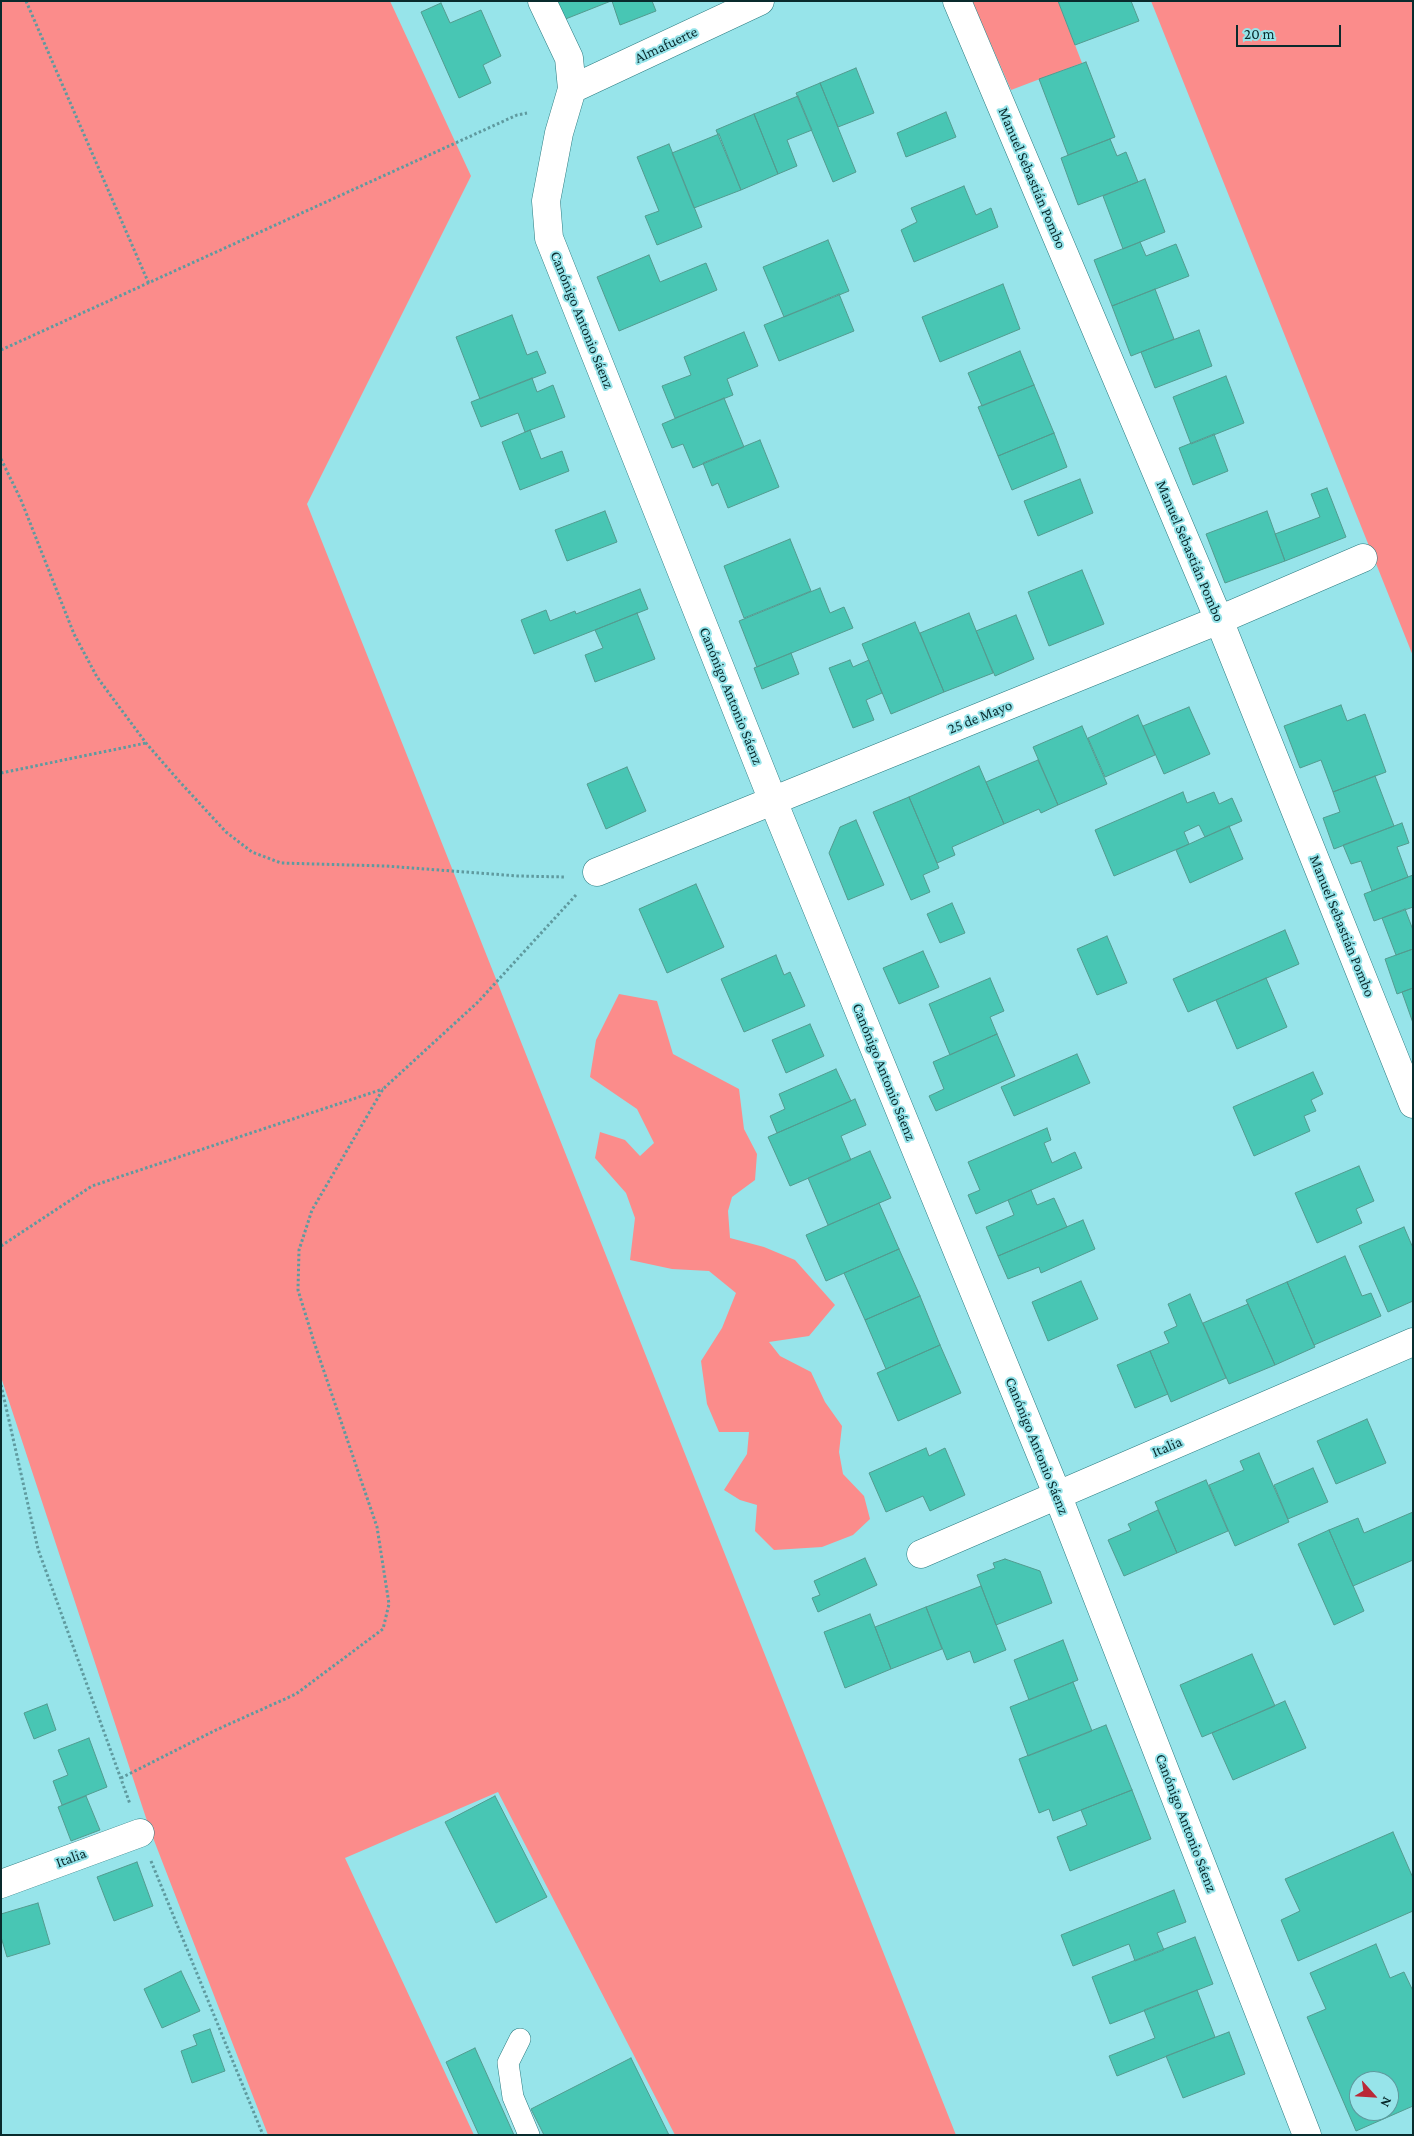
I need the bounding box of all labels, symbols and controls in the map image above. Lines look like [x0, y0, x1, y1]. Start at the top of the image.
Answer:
scale bar [1239, 15, 1344, 47]
street label: Almafuerte [632, 23, 700, 67]
text: 20 m [1244, 26, 1275, 42]
street label: Manuel Sebastián Pombo [994, 105, 1070, 251]
street label: Canónigo Antonio Sáenz [546, 249, 618, 391]
street label: Manuel Sebastián Pombo [1152, 478, 1228, 624]
street label: Canónigo Antonio Sáenz [695, 625, 767, 767]
street label: 25 de Mayo [945, 696, 1015, 738]
street label: Manuel Sebastián Pombo [1305, 852, 1379, 1000]
street label: Canónigo Antonio Sáenz [848, 1001, 920, 1143]
street label: Canónigo Antonio Sáenz [1001, 1375, 1073, 1517]
street label: Italia [1149, 1433, 1185, 1461]
street label: Canónigo Antonio Sáenz [1151, 1751, 1221, 1895]
street label: Italia [53, 1844, 89, 1872]
north arrow [1349, 2071, 1399, 2121]
text: N [1377, 2094, 1396, 2110]

